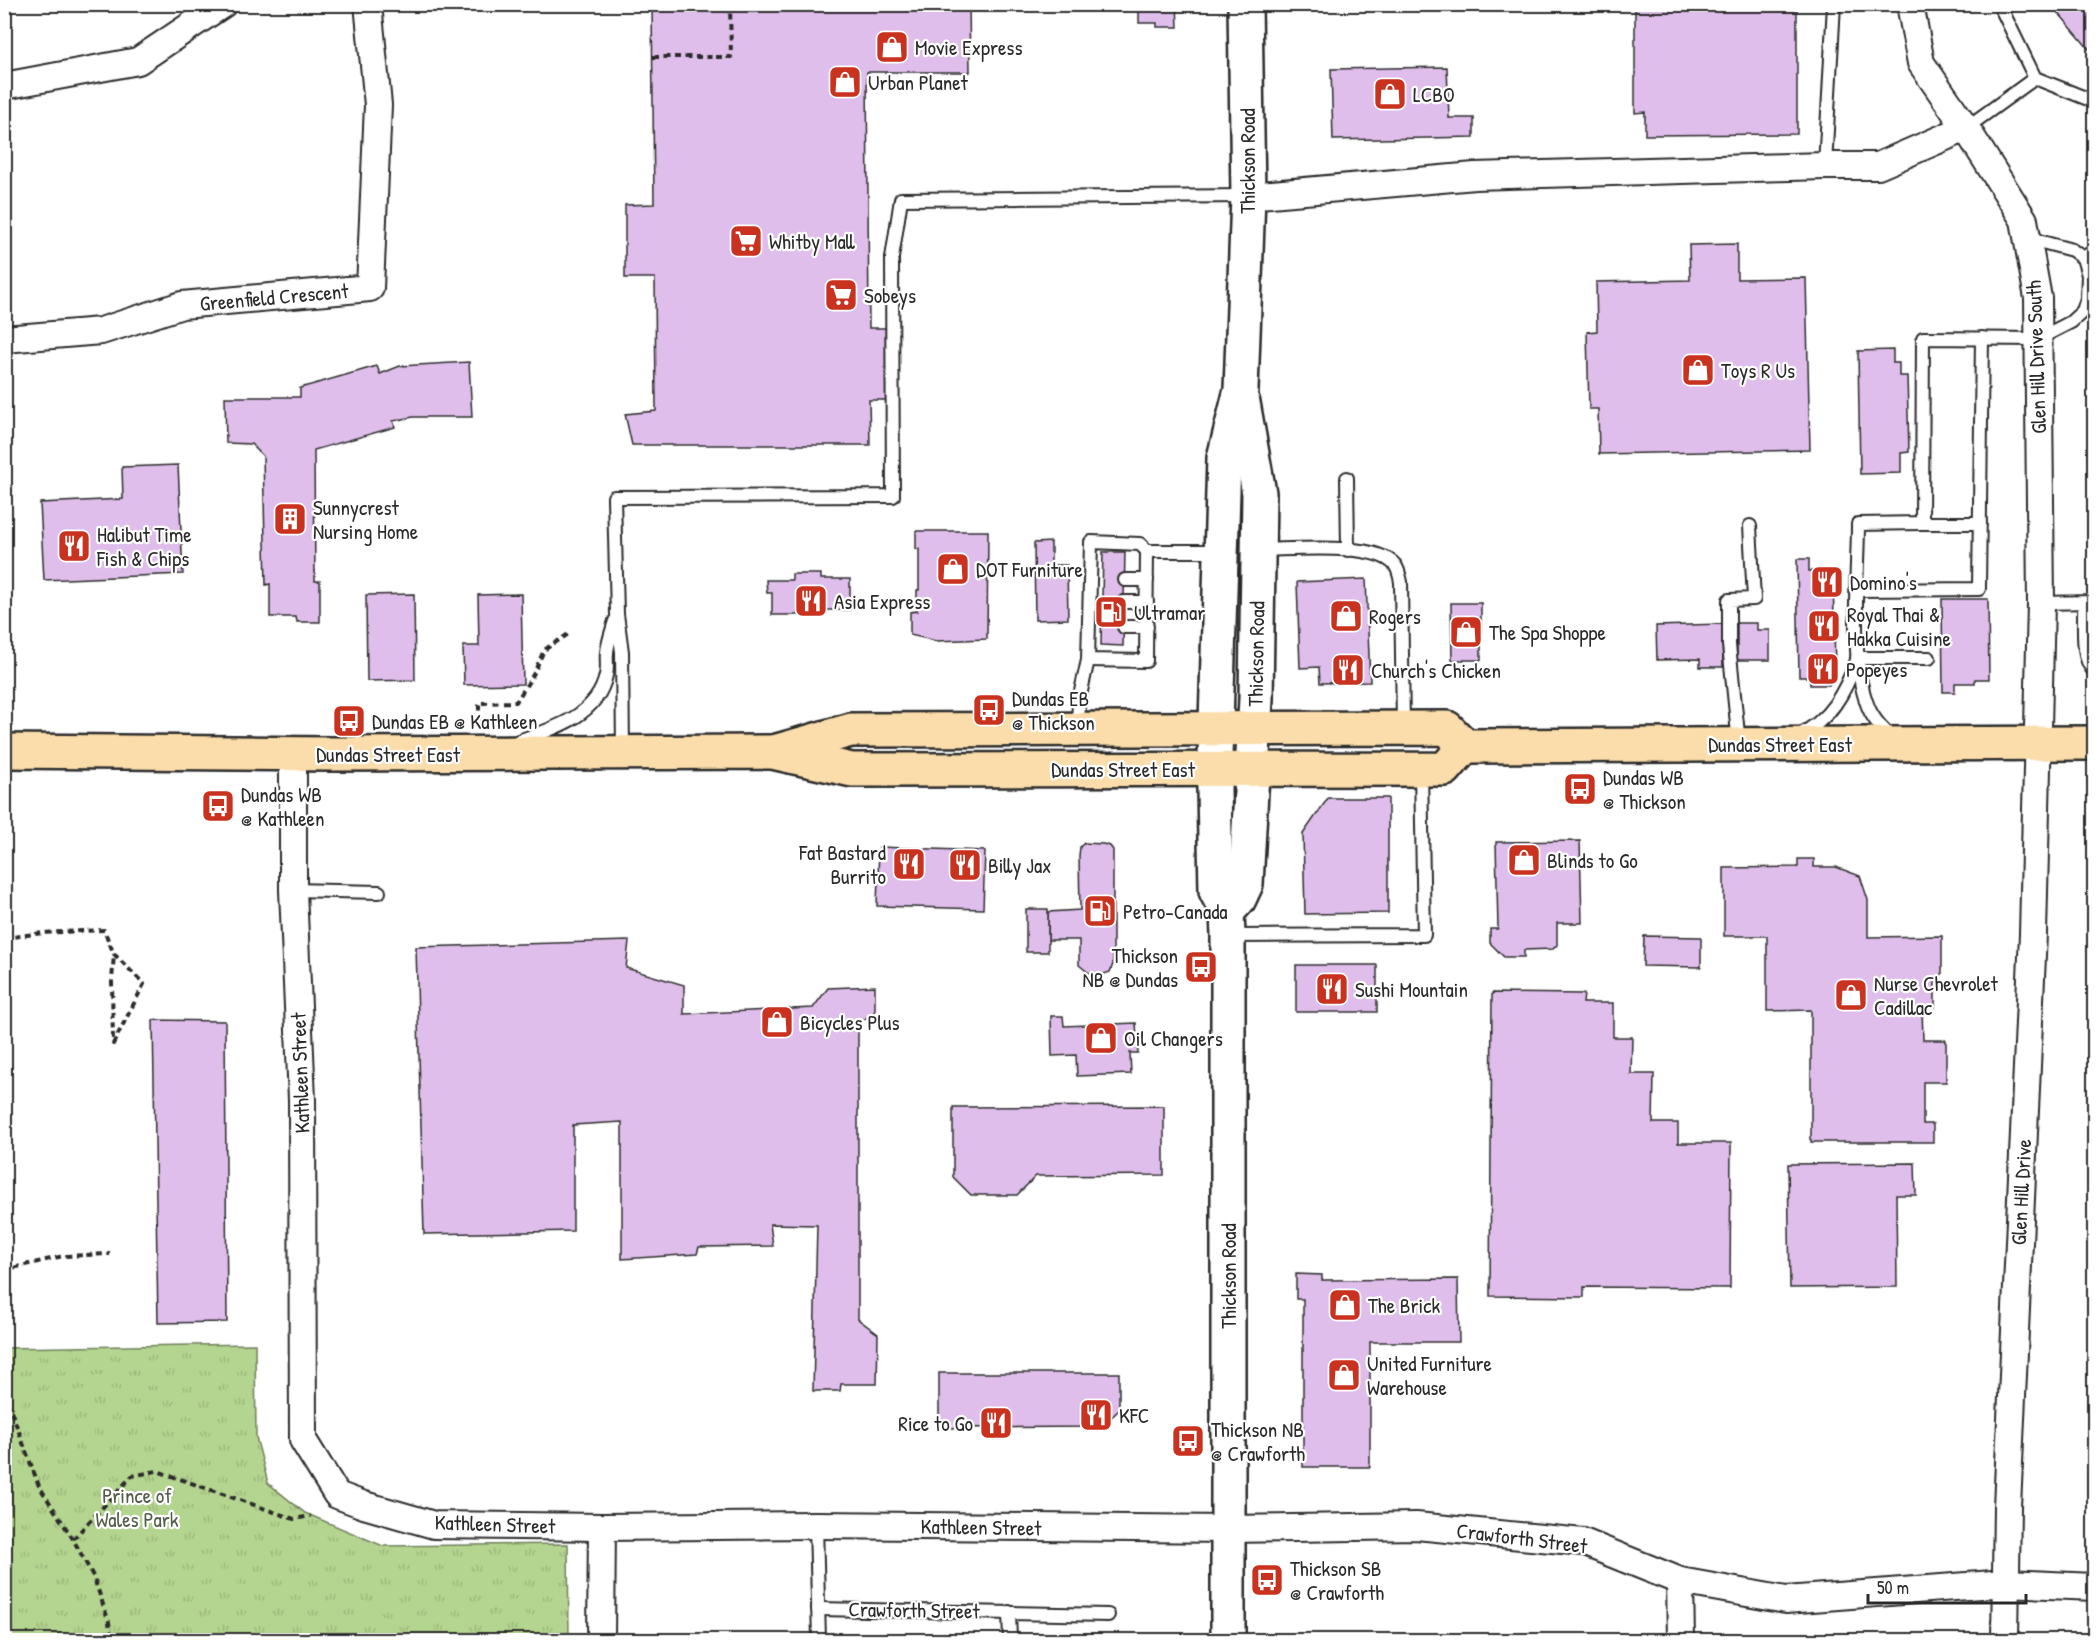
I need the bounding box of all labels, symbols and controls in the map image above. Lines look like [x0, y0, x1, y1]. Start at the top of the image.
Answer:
shop icon: Movie Express [874, 29, 910, 65]
place label: Movie Express [915, 33, 1023, 62]
shop icon: Urban Planet [827, 64, 863, 100]
place label: Urban Planet [868, 68, 969, 97]
shop icon: LCBO [1372, 76, 1408, 112]
place label: LCBO [1413, 80, 1455, 109]
street label: Thickson Road [1233, 108, 1262, 214]
supermarket icon: Whitby Mall [728, 223, 764, 259]
place label: Whitby Mall [769, 227, 856, 256]
street label: Greenfield Crescent [199, 276, 350, 318]
supermarket icon: Sobeys [823, 277, 859, 313]
street label: Glen Hill Drive South [2019, 280, 2053, 434]
place label: Sobeys [864, 281, 916, 310]
shop icon: Toys R Us [1680, 352, 1716, 388]
place label: Toys R Us [1721, 356, 1795, 385]
place label: Sunnycrest Nursing Home [313, 493, 418, 546]
building icon: Sunnycrest Nursing Home [272, 501, 308, 537]
place label: Halibut Time Fish & Chips [96, 520, 192, 573]
restaurant icon: Halibut Time Fish & Chips [56, 528, 92, 564]
shop icon: DOT Furniture [935, 551, 971, 587]
place label: DOT Furniture [976, 555, 1083, 584]
restaurant icon: Domino's [1809, 564, 1845, 600]
place label: Domino's [1850, 568, 1917, 597]
restaurant icon: Asia Express [793, 583, 829, 619]
place label: Asia Express [834, 587, 930, 616]
fuel station icon: Ultramar [1093, 594, 1129, 630]
place label: Ultramar [1134, 598, 1205, 627]
shop icon: Rogers [1328, 598, 1364, 634]
place label: Royal Thai & Hakka Cuisine [1847, 600, 1951, 653]
street label: Thickson Road [1241, 601, 1271, 707]
place label: Rogers [1369, 602, 1421, 631]
restaurant icon: Royal Thai & Hakka Cuisine [1806, 608, 1842, 644]
shop icon: The Spa Shoppe [1448, 614, 1484, 650]
place label: The Spa Shoppe [1489, 618, 1606, 647]
restaurant icon: Popeyes [1805, 651, 1841, 687]
restaurant icon: Church's Chicken [1330, 652, 1366, 688]
place label: Popeyes [1846, 655, 1907, 684]
place label: Church's Chicken [1371, 656, 1501, 685]
place label: Dundas EB @ Thickson [1012, 684, 1095, 737]
bus stop icon: Dundas EB @ Thickson [971, 692, 1007, 728]
bus stop icon: Dundas EB @ Kathleen [331, 703, 367, 739]
place label: Dundas EB @ Kathleen [372, 707, 537, 736]
street label: Dundas Street East [1708, 730, 1853, 759]
street label: Dundas Street East [316, 740, 461, 769]
street label: Dundas Street East [1051, 755, 1196, 784]
place label: Dundas WB @ Thickson [1603, 763, 1686, 816]
bus stop icon: Dundas WB @ Thickson [1562, 771, 1598, 807]
place label: Dundas WB @ Kathleen [241, 780, 324, 833]
bus stop icon: Dundas WB @ Kathleen [200, 788, 236, 824]
place label: Fat Bastard Burrito [798, 838, 886, 891]
shop icon: Blinds to Go [1506, 842, 1542, 878]
restaurant icon: Fat Bastard Burrito [891, 846, 927, 882]
place label: Blinds to Go [1547, 846, 1638, 875]
restaurant icon: Billy Jax [947, 847, 983, 883]
place label: Billy Jax [988, 851, 1052, 880]
fuel station icon: Petro-Canada [1082, 893, 1118, 929]
place label: Petro-Canada [1123, 897, 1228, 926]
place label: Thickson NB @ Dundas [1083, 941, 1178, 994]
bus stop icon: Thickson NB @ Dundas [1183, 949, 1219, 985]
place label: Nurse Chevrolet Cadillac [1874, 969, 1999, 1022]
restaurant icon: Sushi Mountain [1314, 971, 1350, 1007]
place label: Sushi Mountain [1355, 975, 1468, 1004]
shop icon: Nurse Chevrolet Cadillac [1833, 977, 1869, 1013]
shop icon: Bicycles Plus [759, 1004, 795, 1040]
place label: Bicycles Plus [800, 1008, 900, 1037]
street label: Kathleen Street [283, 1011, 317, 1134]
shop icon: Oil Changers [1083, 1020, 1119, 1056]
place label: Oil Changers [1124, 1024, 1223, 1053]
street label: Glen Hill Drive [2004, 1138, 2038, 1246]
street label: Thickson Road [1214, 1223, 1243, 1329]
shop icon: The Brick [1327, 1287, 1363, 1323]
place label: The Brick [1368, 1291, 1440, 1320]
place label: United Furniture Warehouse [1367, 1349, 1492, 1402]
shop icon: United Furniture Warehouse [1326, 1357, 1362, 1393]
restaurant icon: KFC [1078, 1397, 1114, 1433]
place label: KFC [1119, 1401, 1149, 1430]
restaurant icon: Rice to Go [978, 1405, 1014, 1441]
place label: Rice to Go [898, 1409, 973, 1438]
place label: Thickson NB @ Crawforth [1211, 1415, 1305, 1468]
bus stop icon: Thickson NB @ Crawforth [1170, 1423, 1206, 1459]
park label: Prince of Wales Park [95, 1481, 179, 1534]
street label: Kathleen Street [434, 1507, 557, 1541]
street label: Kathleen Street [920, 1511, 1042, 1543]
street label: Crawforth Street [1455, 1516, 1590, 1560]
place label: Thickson SB @ Crawforth [1290, 1554, 1384, 1607]
bus stop icon: Thickson SB @ Crawforth [1249, 1562, 1285, 1598]
scale bar [1868, 1567, 2026, 1605]
text: 50 m [1877, 1575, 1909, 1600]
street label: Crawforth Street [848, 1594, 981, 1626]

